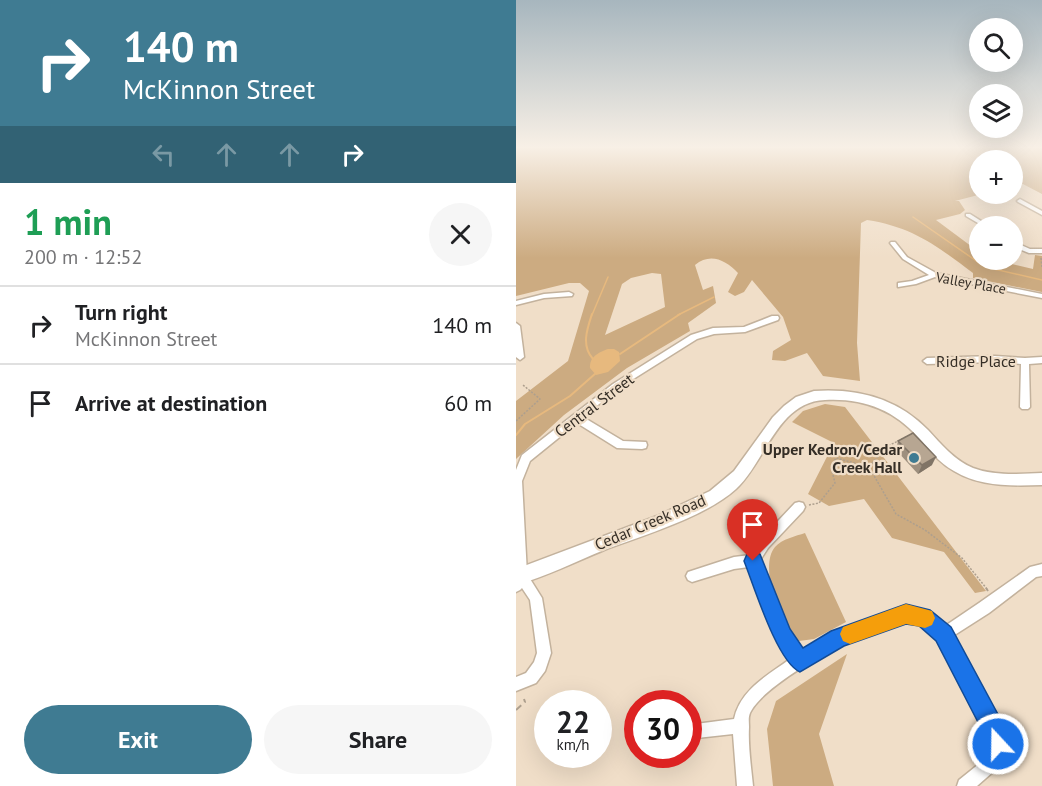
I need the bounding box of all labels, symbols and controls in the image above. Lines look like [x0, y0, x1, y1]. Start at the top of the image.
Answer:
map controls [969, 18, 1023, 270]
button: search [969, 18, 1023, 72]
text: 140 m [123, 19, 239, 74]
icon: right [24, 24, 102, 102]
text: McKinnon Street [123, 72, 315, 106]
button: layers [969, 84, 1023, 138]
icon: left [147, 138, 180, 171]
icon: ahead [210, 138, 243, 171]
icon: ahead [273, 138, 306, 171]
icon: right [336, 138, 369, 171]
button: + [969, 150, 1023, 204]
text: 1 min [24, 198, 112, 245]
button: close [429, 203, 492, 266]
button: − [969, 216, 1023, 270]
text: 200 m · 12:52 [24, 244, 142, 270]
street label: Valley Place [934, 268, 1007, 298]
text: Turn right [75, 298, 167, 326]
icon: right [24, 309, 57, 342]
text: 140 m [432, 311, 492, 339]
text: McKinnon Street [75, 326, 217, 352]
street label: Ridge Place [936, 351, 1016, 371]
street label: Central Street [550, 368, 638, 441]
icon: arrive [24, 387, 57, 420]
text: Arrive at destination [75, 389, 267, 417]
text: 60 m [444, 389, 492, 417]
place label: Upper Kedron/Cedar Creek Hall [763, 439, 902, 477]
marker: Upper Kedron/Cedar Creek Hall [907, 451, 921, 465]
street label: Cedar Creek Road [591, 490, 709, 554]
pin [727, 499, 778, 561]
icon: arrive [736, 508, 769, 541]
speed limit sign: 30 [624, 690, 702, 768]
text: 22 [556, 702, 590, 741]
button: Exit [24, 705, 252, 774]
button: Share [264, 705, 492, 774]
position arrow [966, 712, 1030, 776]
text: km/h [557, 735, 589, 754]

